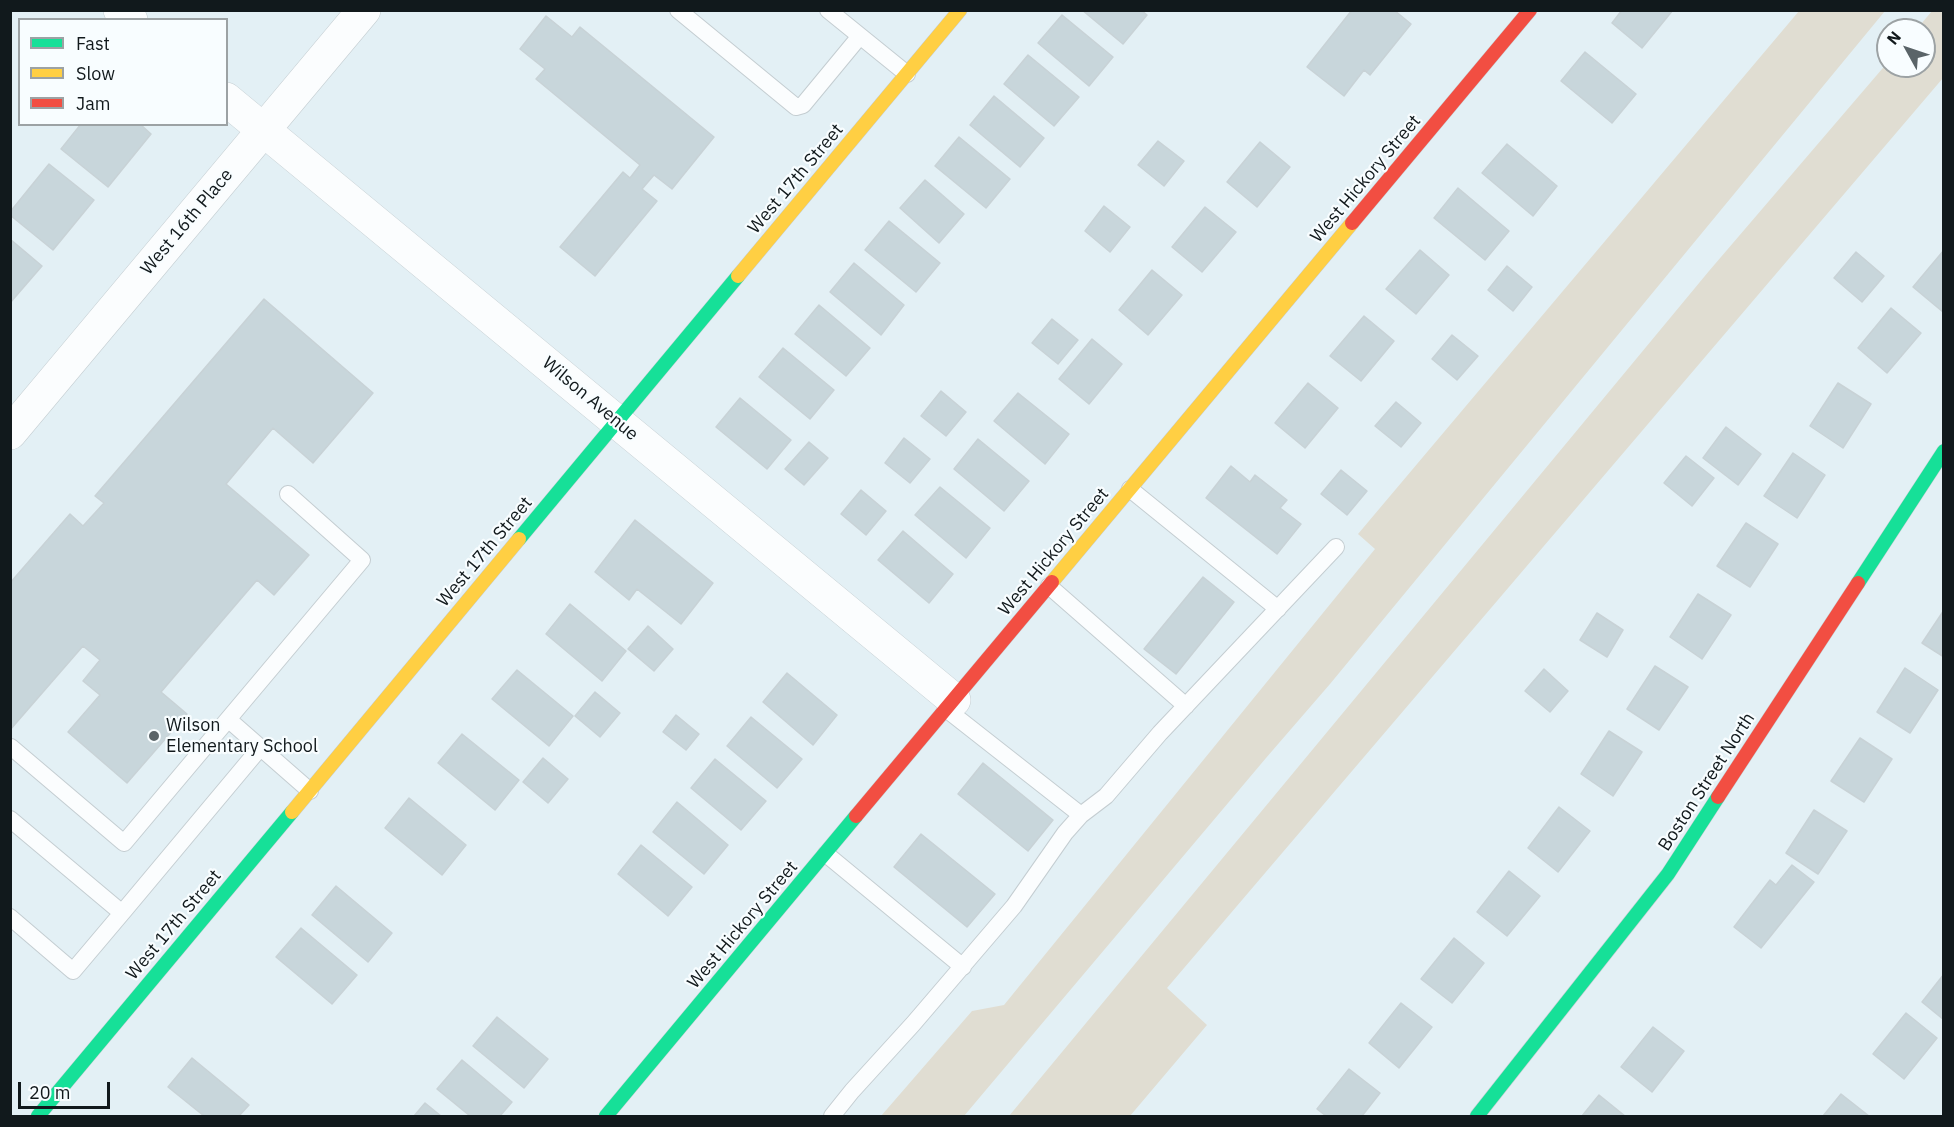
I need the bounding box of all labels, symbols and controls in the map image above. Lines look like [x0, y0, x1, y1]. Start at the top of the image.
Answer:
legend [18, 18, 228, 126]
north arrow [1876, 18, 1936, 78]
text: N [1882, 27, 1905, 49]
text: Fast [76, 32, 110, 55]
text: Slow [76, 62, 115, 85]
text: Jam [76, 92, 111, 115]
street label: West Hickory Street [1306, 111, 1426, 247]
street label: West 17th Street [744, 120, 848, 238]
street label: West 16th Place [136, 165, 238, 279]
street label: Wilson Avenue [538, 353, 642, 445]
street label: West Hickory Street [994, 484, 1114, 620]
street label: West 17th Street [433, 493, 537, 611]
street label: Boston Street North [1654, 709, 1760, 855]
place label: Wilson Elementary School [166, 715, 318, 758]
marker: Wilson Elementary School [147, 729, 161, 743]
street label: West Hickory Street [683, 857, 803, 993]
street label: West 17th Street [122, 866, 226, 984]
scale bar [21, 1070, 112, 1108]
text: 20 m [29, 1081, 71, 1104]

